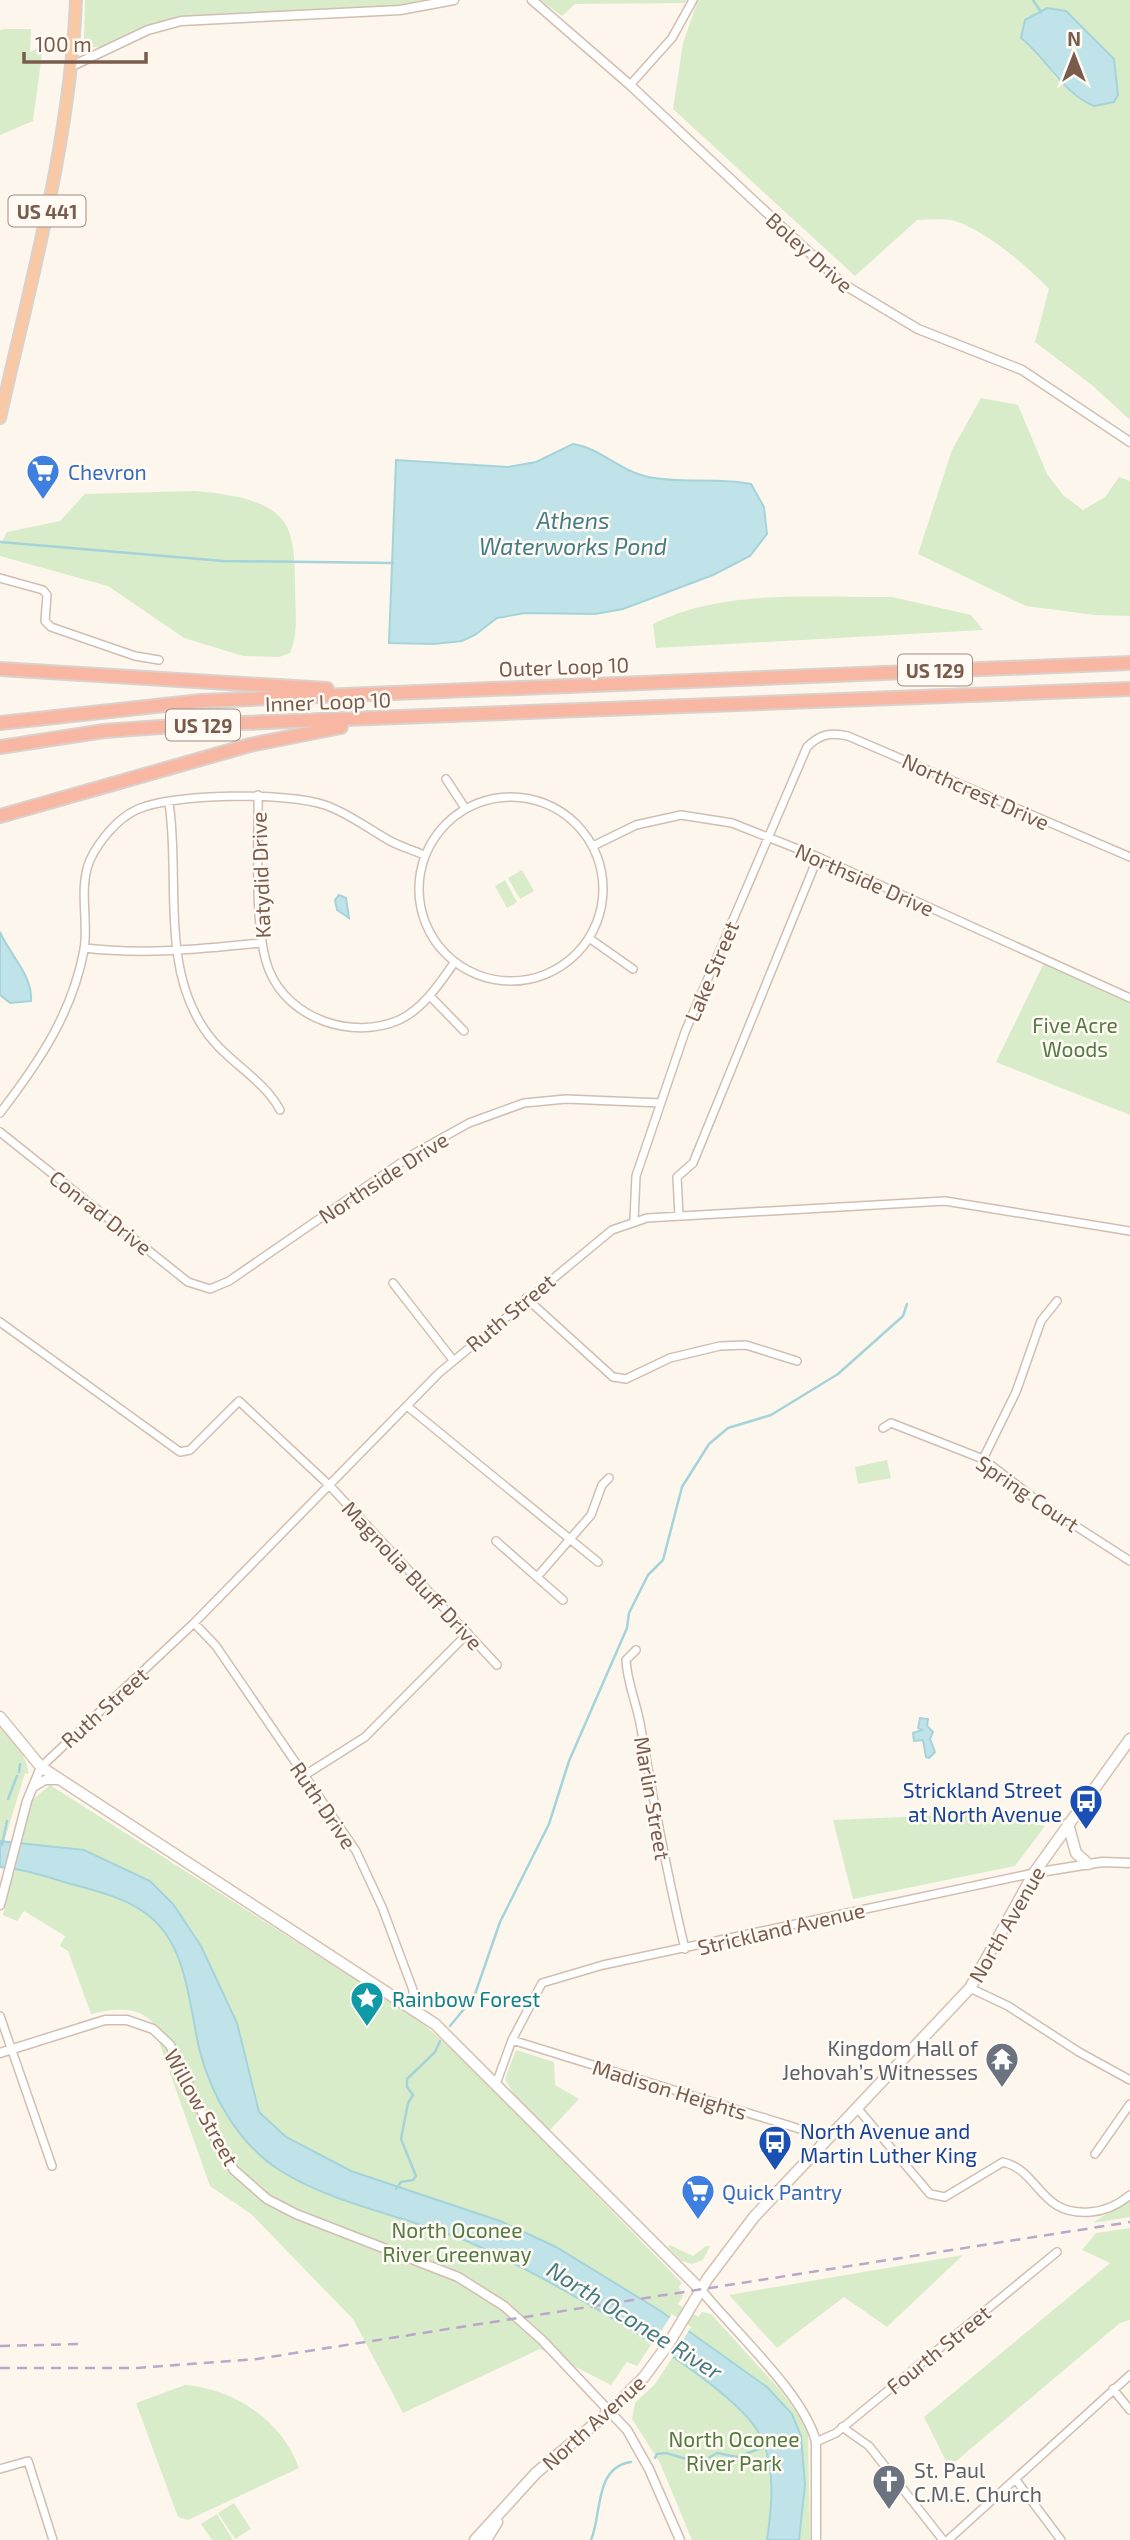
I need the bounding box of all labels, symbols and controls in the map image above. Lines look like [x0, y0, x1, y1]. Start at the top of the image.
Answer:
scale bar [24, 21, 147, 65]
north arrow [1039, 21, 1109, 91]
text: N [1067, 27, 1081, 50]
text: 100 m [35, 31, 92, 56]
road number: US 441 [8, 196, 86, 226]
street label: Boley Drive [762, 207, 858, 297]
supermarket icon: Chevron [24, 452, 62, 501]
place label: Chevron [68, 459, 147, 484]
water label: Athens Waterworks Pond [479, 506, 667, 560]
street label: Outer Loop 10 [498, 651, 630, 681]
road number: US 129 [898, 654, 972, 685]
street label: Inner Loop 10 [264, 686, 392, 716]
road number: US 129 [166, 710, 240, 740]
street label: Northcrest Drive [899, 747, 1053, 835]
street label: Katydid Drive [245, 811, 275, 939]
street label: Northside Drive [792, 837, 938, 921]
street label: Lake Street [679, 917, 743, 1025]
park label: Five Acre Woods [1032, 1012, 1118, 1061]
street label: Northside Drive [314, 1126, 452, 1228]
street label: Conrad Drive [45, 1164, 157, 1260]
street label: Ruth Street [461, 1268, 559, 1356]
street label: Spring Court [972, 1450, 1084, 1536]
street label: Magnolia Bluff Drive [338, 1495, 488, 1655]
street label: Ruth Street [55, 1662, 153, 1752]
street label: Marlin Street [630, 1734, 676, 1862]
street label: Ruth Drive [286, 1757, 362, 1853]
place label: Strickland Street at North Avenue [903, 1777, 1062, 1826]
bus stop icon: Strickland Street at North Avenue [1067, 1782, 1105, 1831]
street label: North Avenue [963, 1861, 1049, 1987]
street label: Strickland Avenue [695, 1897, 867, 1959]
place icon: Rainbow Forest [348, 1979, 386, 2028]
place label: Rainbow Forest [392, 1986, 540, 2011]
place label: Kingdom Hall of Jehovah’s Witnesses [782, 2035, 979, 2084]
temple icon: Kingdom Hall of Jehovah’s Witnesses [983, 2040, 1021, 2089]
street label: Willow Street [160, 2044, 244, 2170]
street label: Madison Heights [590, 2054, 750, 2124]
place label: North Avenue and Martin Luther King [800, 2118, 977, 2167]
bus stop icon: North Avenue and Martin Luther King [756, 2123, 794, 2172]
supermarket icon: Quick Pantry [679, 2172, 717, 2221]
place label: Quick Pantry [722, 2179, 842, 2205]
park label: North Oconee River Greenway [382, 2217, 532, 2266]
water label: North Oconee River [542, 2255, 729, 2386]
street label: Fourth Street [881, 2299, 995, 2399]
street label: North Avenue [536, 2369, 650, 2475]
park label: North Oconee River Park [669, 2426, 799, 2475]
place label: St. Paul C.M.E. Church [914, 2457, 1042, 2506]
church icon: St. Paul C.M.E. Church [870, 2462, 908, 2511]

